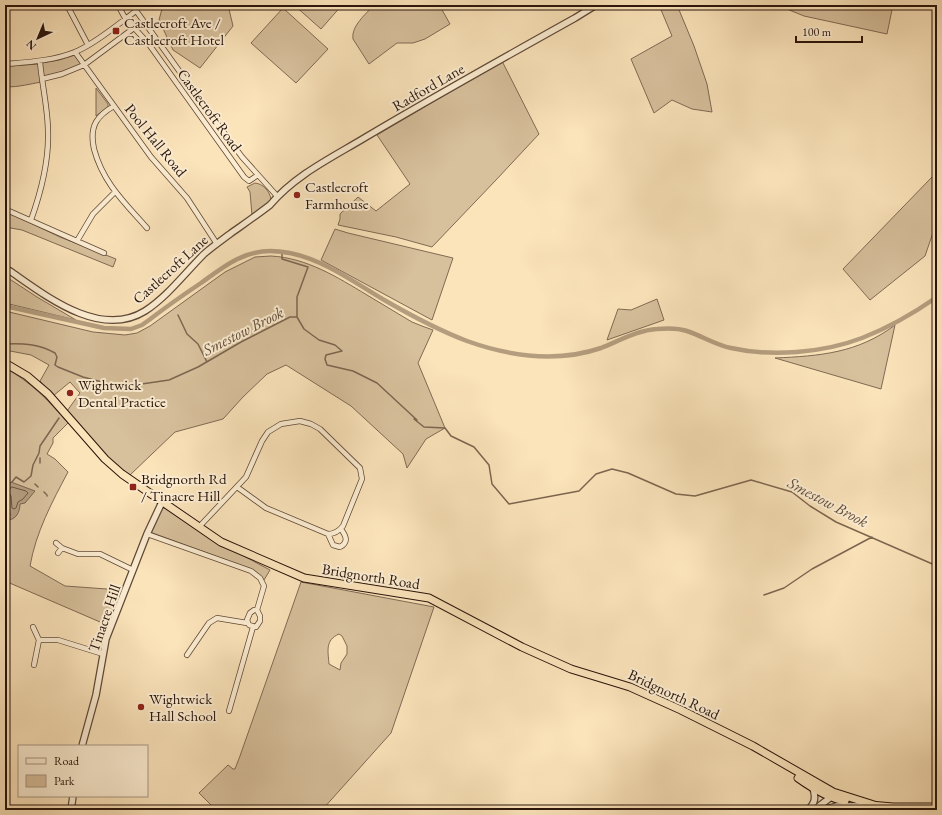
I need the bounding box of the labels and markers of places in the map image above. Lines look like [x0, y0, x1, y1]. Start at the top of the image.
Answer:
place label: Castlecroft Ave / Castlecroft Hotel [124, 13, 224, 49]
marker: Castlecroft Ave / Castlecroft Hotel [111, 26, 121, 36]
place label: Castlecroft Farmhouse [305, 177, 369, 213]
marker: Castlecroft Farmhouse [292, 190, 302, 200]
place label: Wightwick Dental Practice [78, 375, 166, 411]
marker: Wightwick Dental Practice [65, 388, 75, 398]
place label: Bridgnorth Rd / Tinacre Hill [141, 469, 227, 505]
marker: Bridgnorth Rd / Tinacre Hill [128, 482, 138, 492]
place label: Wightwick Hall School [149, 689, 217, 725]
marker: Wightwick Hall School [136, 702, 146, 712]

